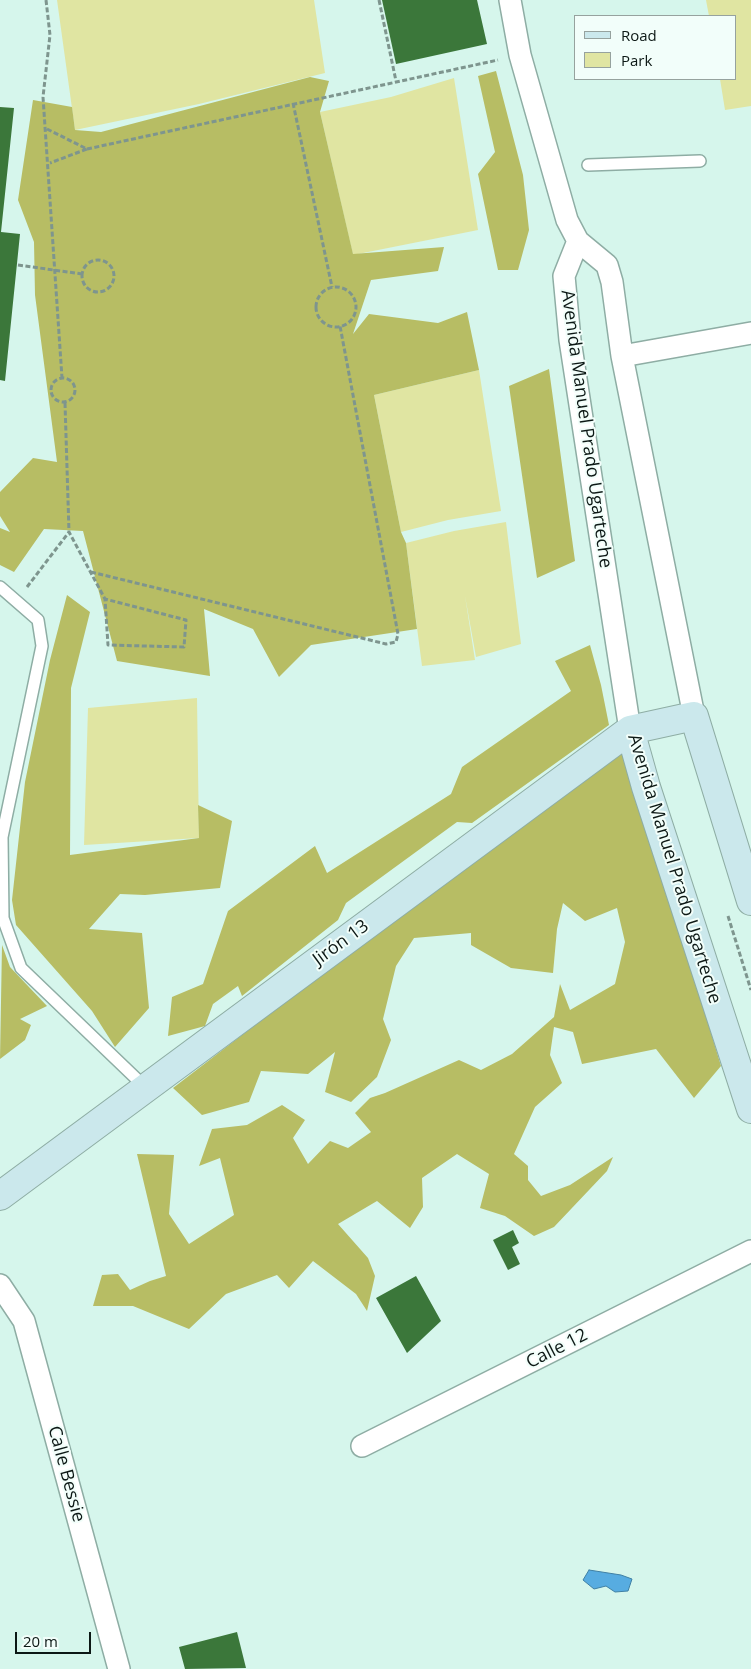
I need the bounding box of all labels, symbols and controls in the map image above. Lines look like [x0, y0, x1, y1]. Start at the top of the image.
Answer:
legend [574, 15, 736, 80]
text: Road [621, 25, 657, 45]
text: Park [621, 50, 652, 70]
street label: Avenida Manuel Prado Ugarteche [556, 289, 616, 569]
street label: Avenida Manuel Prado Ugarteche [623, 732, 725, 1006]
street label: Jirón 13 [309, 915, 373, 971]
street label: Calle 12 [523, 1324, 591, 1374]
street label: Calle Bessie [43, 1424, 89, 1524]
scale bar [18, 1622, 94, 1654]
text: 20 m [23, 1631, 58, 1651]

